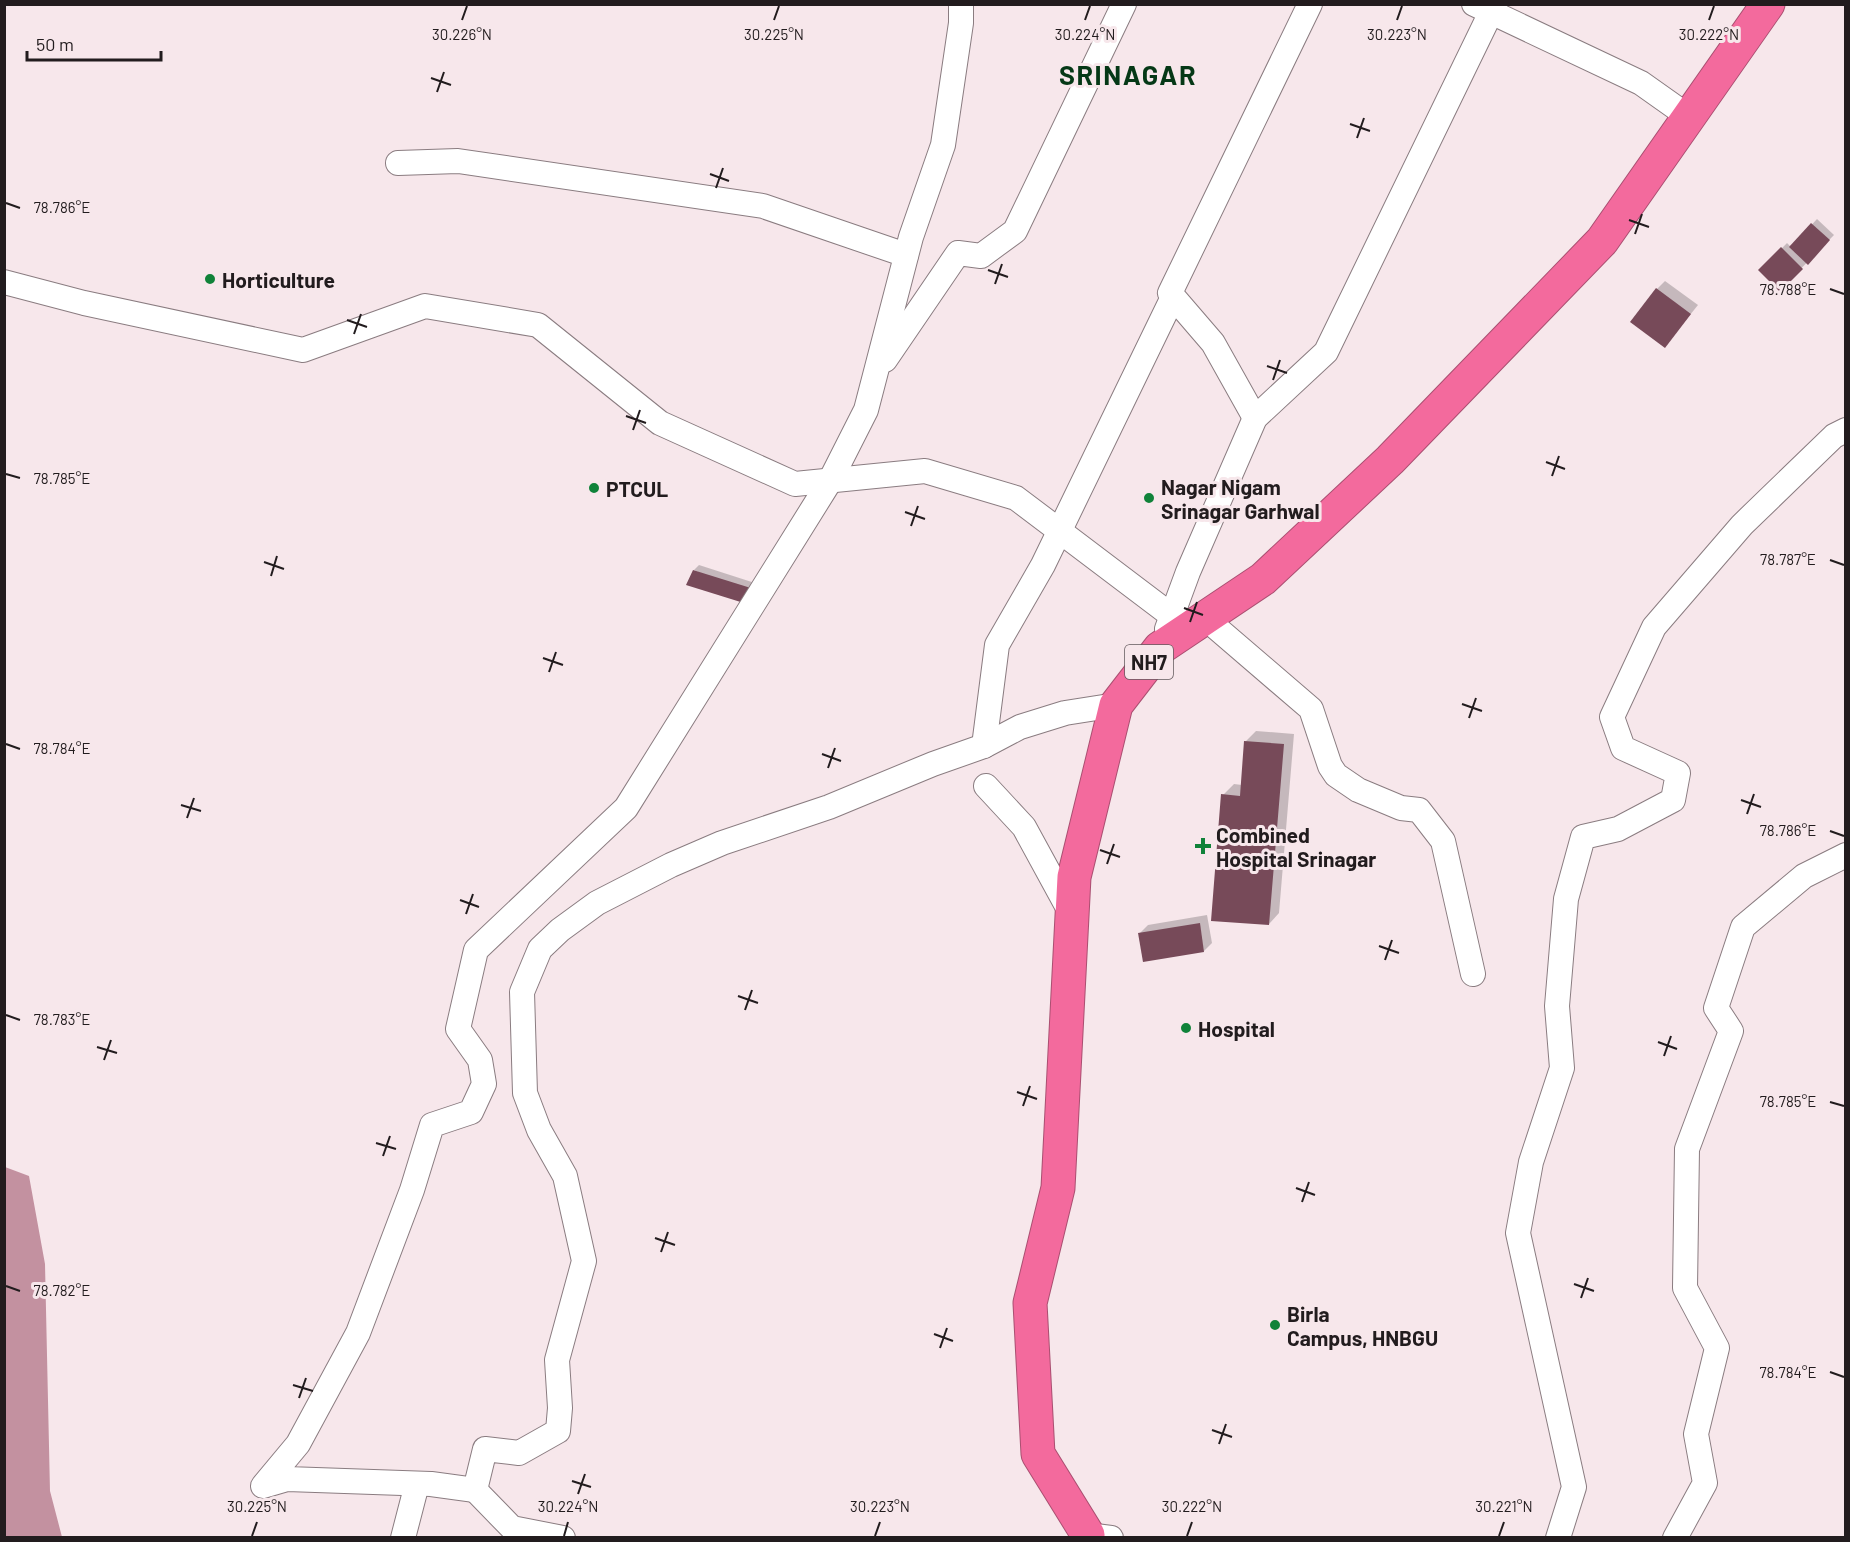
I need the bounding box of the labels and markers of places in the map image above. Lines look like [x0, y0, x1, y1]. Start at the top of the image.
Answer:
place label: Horticulture [222, 267, 335, 292]
marker: Horticulture [203, 272, 217, 286]
place label: Nagar Nigam Srinagar Garhwal [1161, 474, 1320, 523]
place label: PTCUL [606, 476, 668, 501]
marker: PTCUL [587, 481, 601, 495]
marker: Nagar Nigam Srinagar Garhwal [1142, 491, 1156, 505]
place label: Combined Hospital Srinagar [1216, 822, 1376, 871]
marker: Combined Hospital Srinagar [1194, 837, 1212, 855]
place label: Hospital [1198, 1016, 1275, 1041]
marker: Hospital [1179, 1021, 1193, 1035]
place label: Birla Campus, HNBGU [1287, 1301, 1438, 1350]
marker: Birla Campus, HNBGU [1268, 1318, 1282, 1332]

